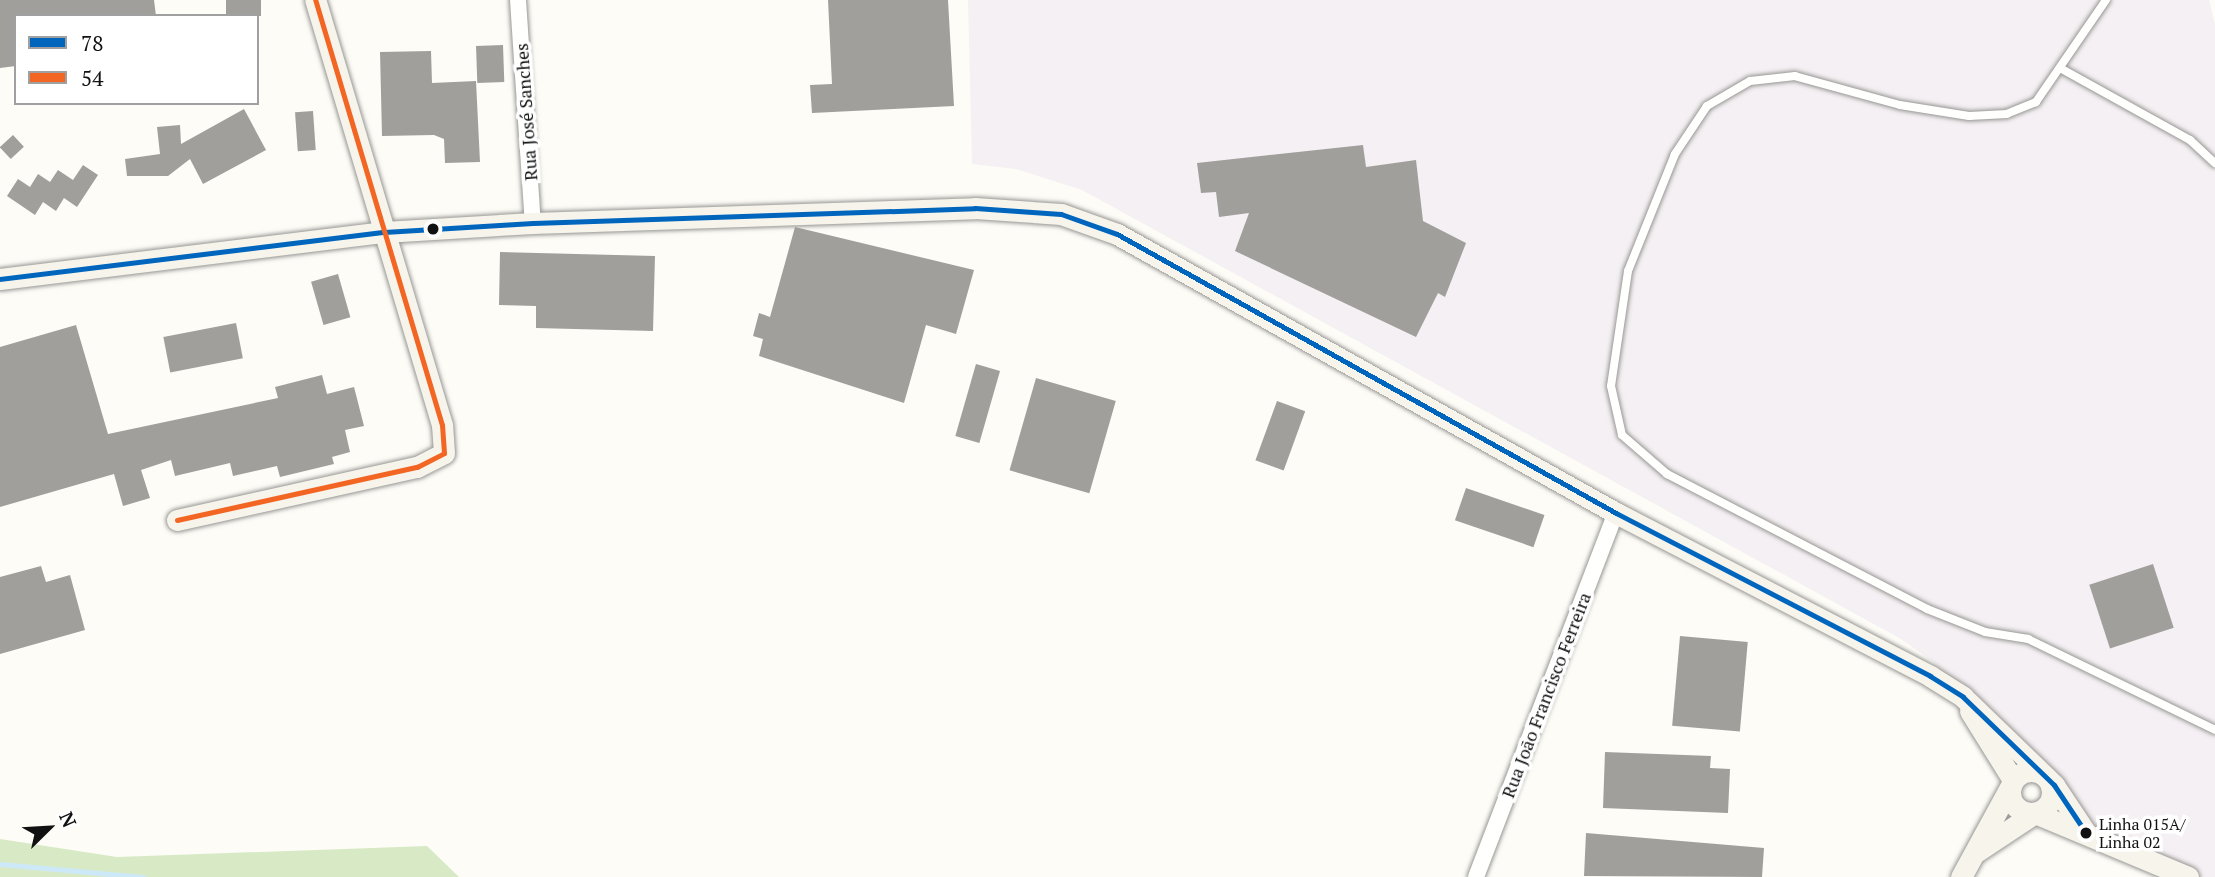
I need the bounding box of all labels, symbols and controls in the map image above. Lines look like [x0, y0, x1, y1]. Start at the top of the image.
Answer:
legend [14, 14, 259, 105]
text: 78 [81, 29, 103, 57]
street label: Rua José Sanches [510, 43, 542, 181]
text: 54 [81, 64, 103, 92]
unlabelled marker [426, 222, 440, 236]
street label: Rua João Francisco Ferreira [1497, 589, 1595, 801]
north arrow [14, 793, 84, 863]
text: N [54, 808, 83, 831]
place label: Linha 015A/ Linha 02 [2099, 814, 2185, 852]
marker: Linha 015A/ Linha 02 [2079, 826, 2093, 840]

